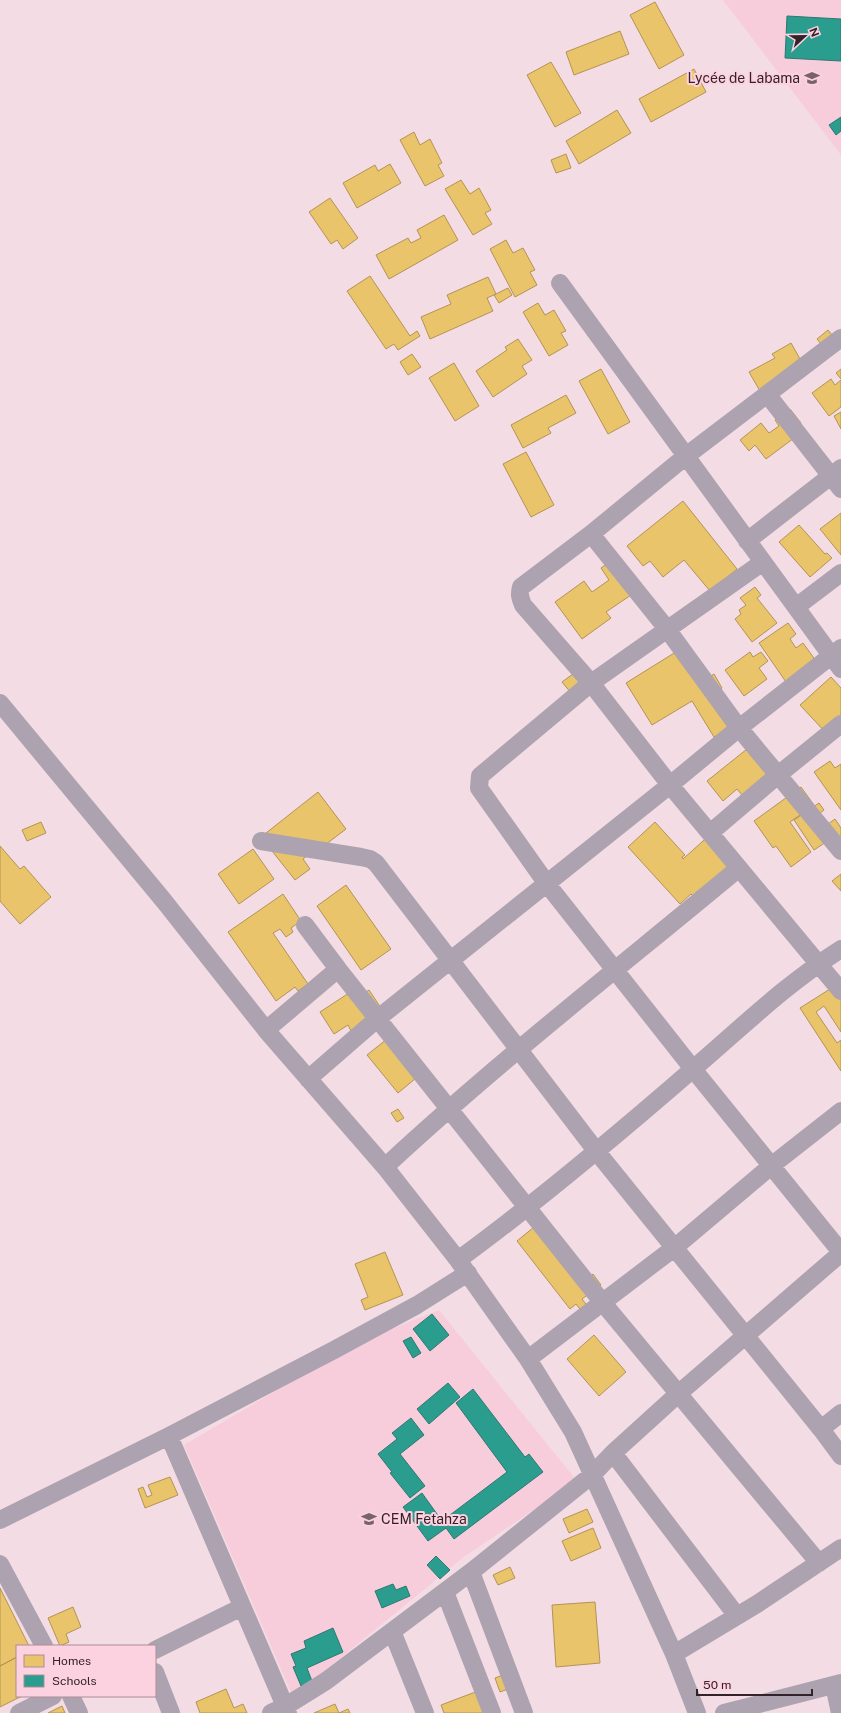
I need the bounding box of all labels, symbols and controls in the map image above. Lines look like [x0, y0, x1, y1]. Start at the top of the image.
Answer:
north arrow [785, 16, 825, 56]
text: N [807, 26, 821, 38]
school or university icon: Lycée de Labama [803, 69, 821, 87]
place label: Lycée de Labama [688, 70, 800, 86]
school or university icon: CEM Fetahza [360, 1510, 378, 1528]
place label: CEM Fetahza [381, 1511, 467, 1527]
legend [16, 1645, 156, 1697]
text: Homes [52, 1654, 91, 1668]
scale bar [697, 1671, 812, 1697]
text: Schools [52, 1674, 97, 1688]
text: 50 m [703, 1678, 731, 1692]

